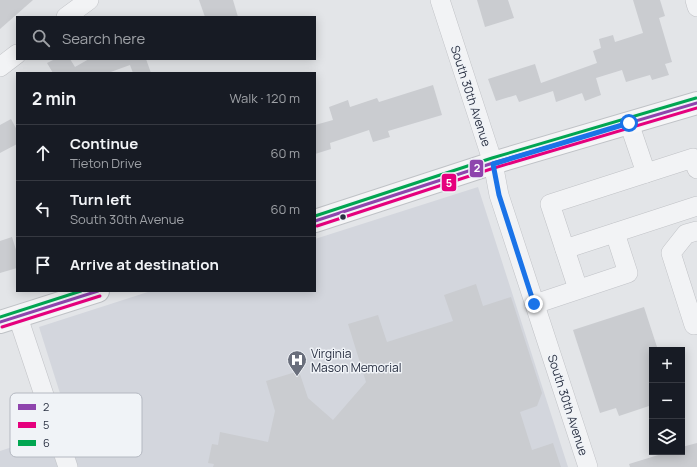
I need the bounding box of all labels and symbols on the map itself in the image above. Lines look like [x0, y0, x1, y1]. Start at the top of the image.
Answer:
street label: South 30th Avenue [447, 43, 495, 149]
route start [620, 114, 638, 132]
line badge: 2 [469, 159, 484, 178]
text: 2 [474, 160, 480, 175]
line badge: 5 [441, 173, 457, 192]
text: 5 [446, 175, 452, 190]
unlabelled marker [338, 212, 348, 222]
route end [525, 295, 543, 313]
place label: Virginia Mason Memorial [311, 345, 401, 376]
hospital icon: Virginia Mason Memorial [286, 349, 308, 377]
street label: South 30th Avenue [544, 352, 592, 458]
legend [10, 393, 142, 457]
text: 2 [43, 399, 49, 414]
text: 5 [43, 417, 49, 432]
text: 6 [43, 435, 50, 450]

